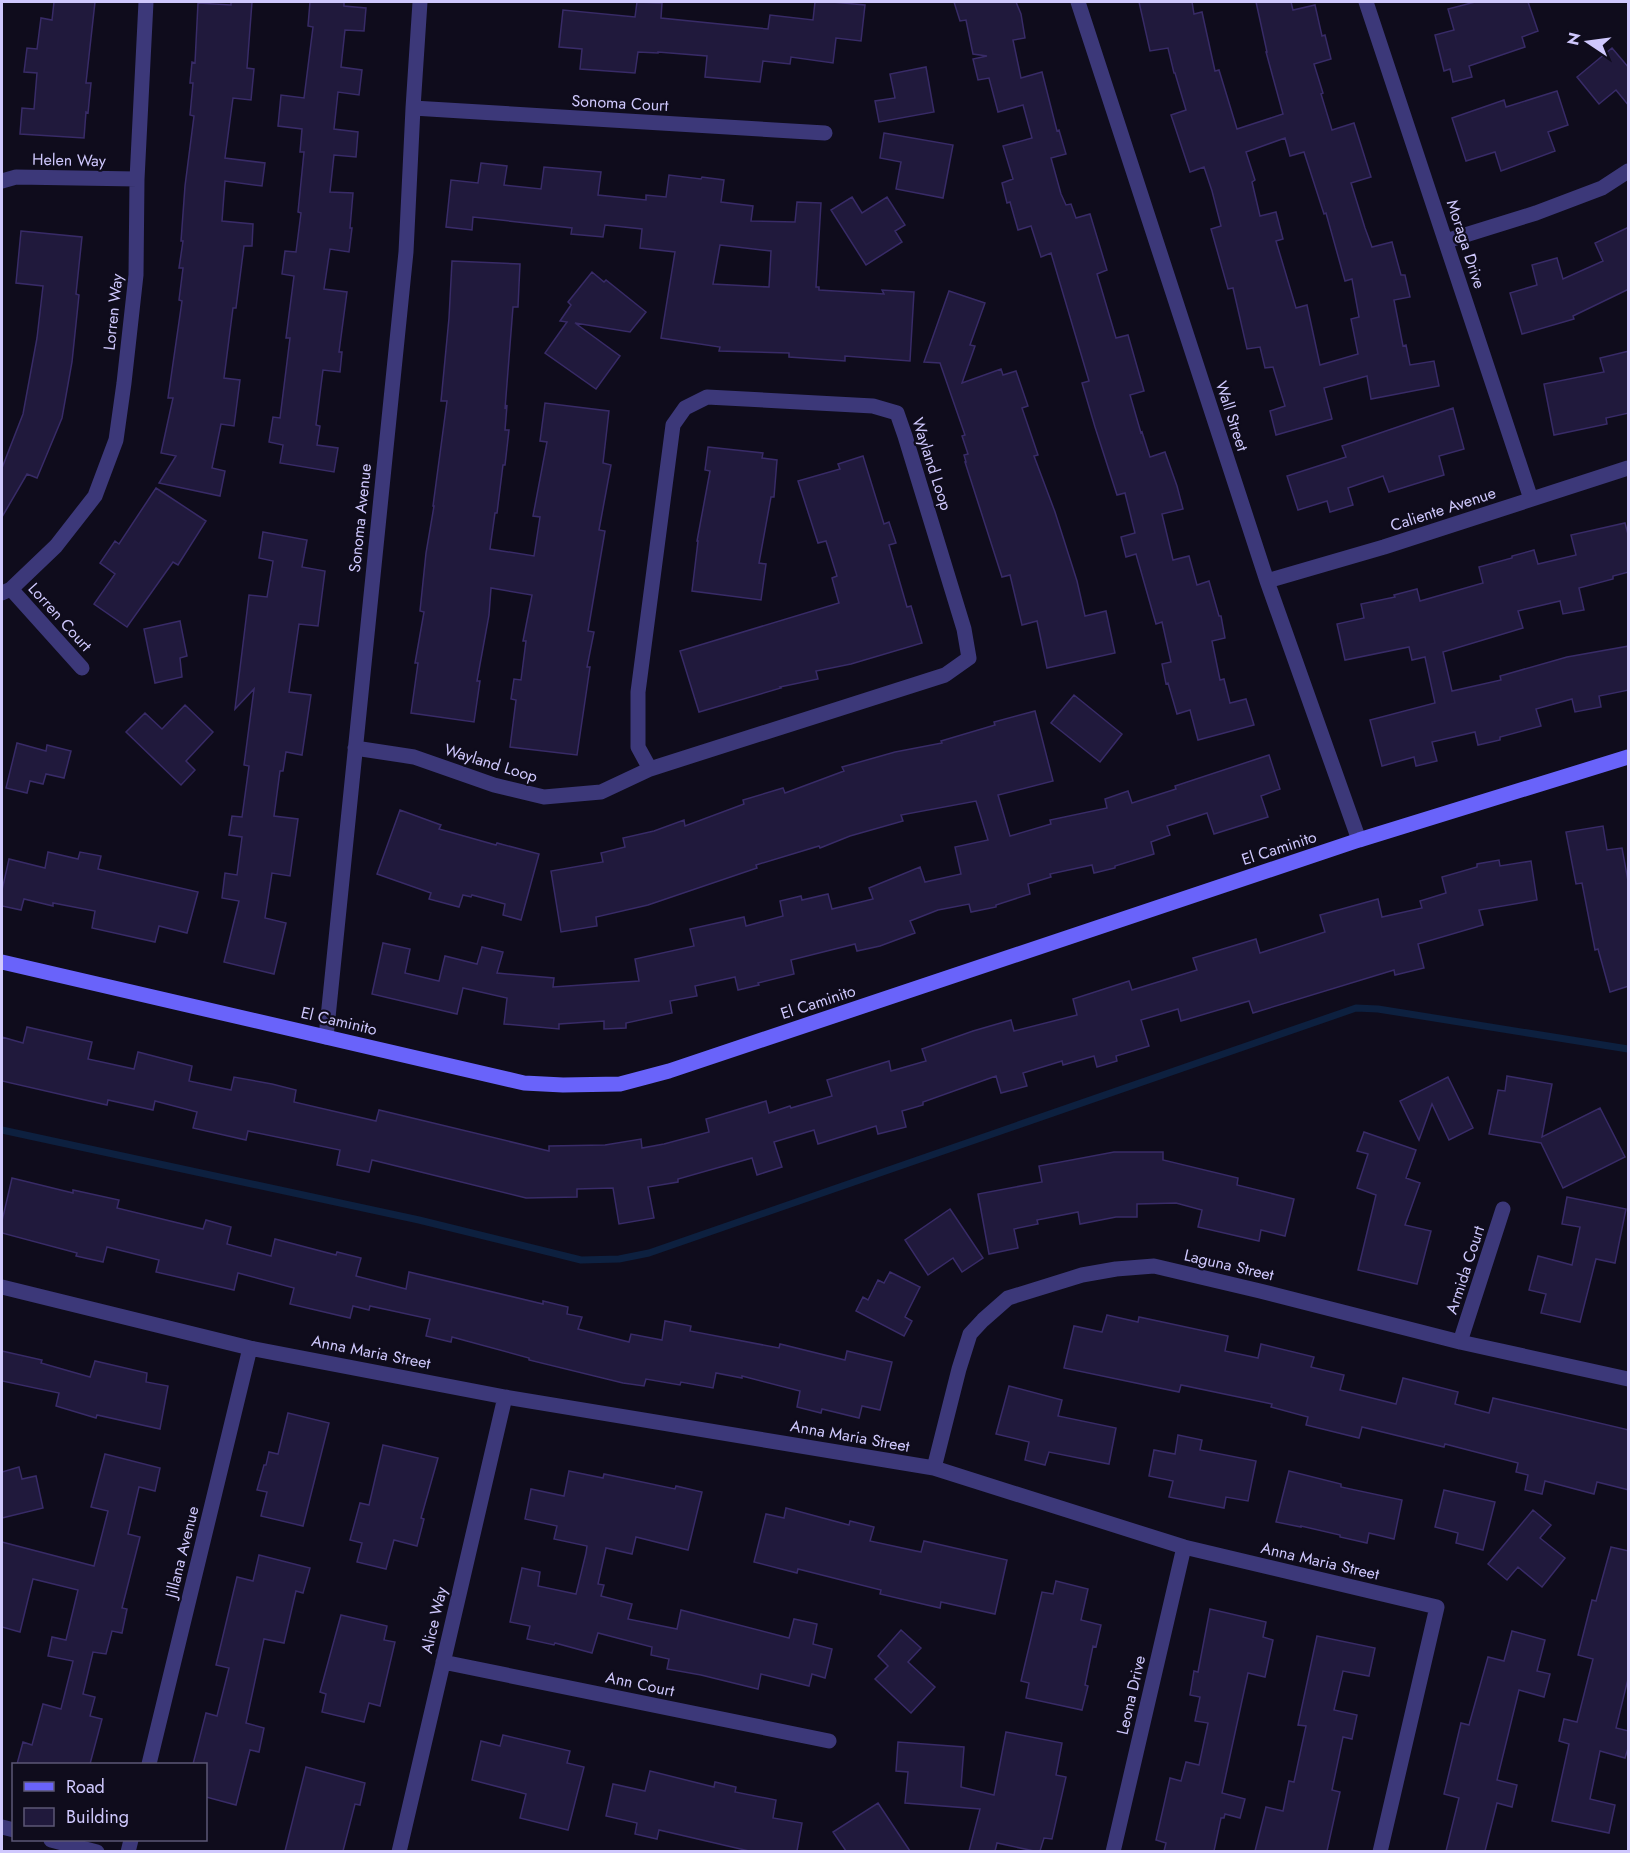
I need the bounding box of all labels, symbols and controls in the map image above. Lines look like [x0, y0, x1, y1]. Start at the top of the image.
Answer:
north arrow [1558, 12, 1618, 72]
text: N [1561, 30, 1587, 48]
street label: Sonoma Court [571, 89, 669, 117]
street label: Helen Way [32, 148, 107, 172]
street label: Moraga Drive [1441, 197, 1491, 291]
street label: Lorren Way [98, 272, 129, 351]
street label: Wall Street [1210, 378, 1254, 454]
street label: Wayland Loop [906, 415, 958, 513]
street label: Sonoma Avenue [343, 462, 377, 574]
street label: Caliente Avenue [1387, 481, 1499, 537]
street label: Lorren Court [23, 578, 97, 657]
street label: Wayland Loop [442, 738, 540, 788]
street label: El Caminito [1238, 825, 1320, 871]
street label: El Caminito [777, 979, 859, 1025]
street label: El Caminito [299, 1001, 380, 1041]
street label: Armida Court [1440, 1223, 1490, 1317]
street label: Laguna Street [1182, 1244, 1276, 1287]
street label: Anna Maria Street [309, 1329, 433, 1375]
street label: Anna Maria Street [788, 1414, 912, 1458]
street label: Jillana Avenue [159, 1504, 205, 1602]
street label: Anna Maria Street [1259, 1536, 1382, 1586]
street label: Alice Way [415, 1583, 453, 1656]
street label: Leona Drive [1111, 1653, 1151, 1737]
street label: Ann Court [604, 1666, 677, 1703]
legend [12, 1763, 207, 1841]
text: Road [66, 1774, 105, 1800]
text: Building [66, 1804, 129, 1830]

